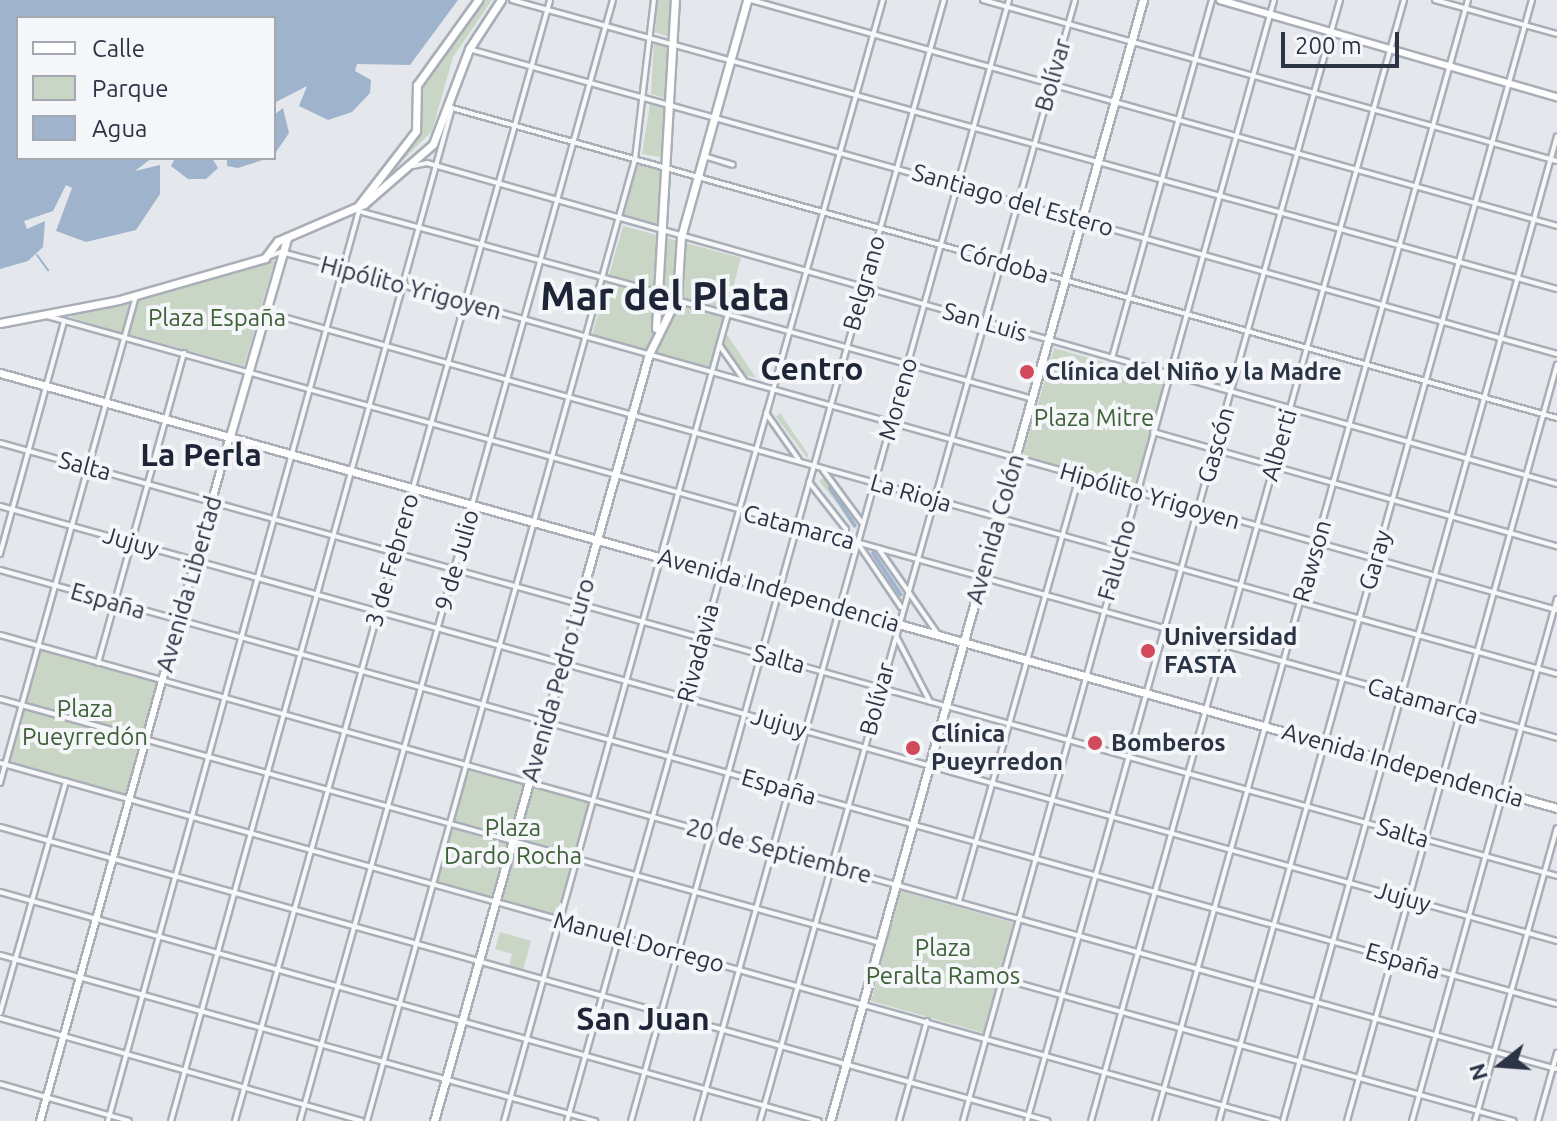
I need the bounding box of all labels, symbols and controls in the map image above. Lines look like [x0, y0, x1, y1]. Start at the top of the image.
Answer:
legend [16, 16, 276, 160]
scale bar [1285, 16, 1403, 66]
text: 200 m [1295, 32, 1362, 59]
text: Calle [92, 35, 145, 62]
street label: Bolívar [1029, 35, 1077, 115]
text: Parque [92, 75, 169, 102]
text: Agua [92, 115, 147, 142]
street label: Santiago del Estero [909, 157, 1117, 243]
street label: Belgrano [837, 232, 891, 334]
street label: Córdoba [956, 236, 1052, 290]
street label: Hipólito Yrigoyen [317, 250, 505, 326]
district label: Mar del Plata [540, 272, 790, 320]
street label: San Luis [940, 296, 1030, 348]
park label: Plaza España [148, 304, 286, 332]
district label: Centro [760, 349, 864, 387]
street label: Moreno [872, 354, 924, 444]
place label: Clínica del Niño y la Madre [1045, 358, 1342, 386]
marker: Clínica del Niño y la Madre [1016, 361, 1038, 383]
park label: Plaza Mitre [1034, 404, 1154, 432]
street label: Gascón [1191, 404, 1241, 486]
street label: Alberti [1255, 406, 1303, 484]
district label: La Perla [140, 435, 262, 473]
street label: Salta [56, 445, 114, 487]
street label: Avenida Colón [960, 451, 1030, 607]
street label: Hipólito Yrigoyen [1057, 457, 1243, 535]
street label: La Rioja [867, 468, 955, 518]
street label: 3 de Febrero [359, 490, 425, 630]
street label: Avenida Libertad [150, 493, 228, 675]
street label: Catamarca [740, 498, 858, 556]
street label: 9 de Julio [429, 506, 485, 614]
street label: Falucho [1092, 516, 1142, 604]
street label: Rawson [1287, 517, 1337, 605]
street label: Jujuy [100, 520, 162, 564]
street label: Garay [1353, 527, 1397, 593]
street label: Avenida Independencia [655, 542, 903, 638]
street label: Avenida Pedro Luro [515, 575, 601, 785]
street label: España [67, 577, 149, 625]
street label: Rivadavia [671, 600, 725, 706]
place label: Universidad FASTA [1164, 623, 1297, 679]
street label: Salta [750, 638, 808, 680]
marker: Universidad FASTA [1139, 642, 1157, 660]
street label: Bolívar [853, 659, 901, 739]
street label: Catamarca [1364, 671, 1482, 731]
park label: Plaza Pueyrredón [22, 695, 148, 751]
street label: Jujuy [748, 701, 810, 745]
street label: Avenida Independencia [1279, 717, 1527, 813]
place label: Clínica Pueyrredon [931, 720, 1063, 776]
place label: Bomberos [1111, 729, 1226, 757]
marker: Bomberos [1086, 734, 1104, 752]
marker: Clínica Pueyrredon [902, 737, 924, 759]
street label: España [738, 763, 820, 811]
street label: 20 de Septiembre [683, 812, 875, 890]
street label: Salta [1374, 812, 1432, 854]
park label: Plaza Dardo Rocha [444, 814, 582, 870]
street label: Jujuy [1372, 875, 1434, 919]
street label: Manuel Dorrego [550, 905, 728, 979]
park label: Plaza Peralta Ramos [866, 934, 1020, 990]
street label: España [1362, 937, 1444, 985]
district label: San Juan [576, 999, 710, 1037]
north arrow [1461, 1025, 1541, 1105]
text: N [1463, 1061, 1492, 1084]

